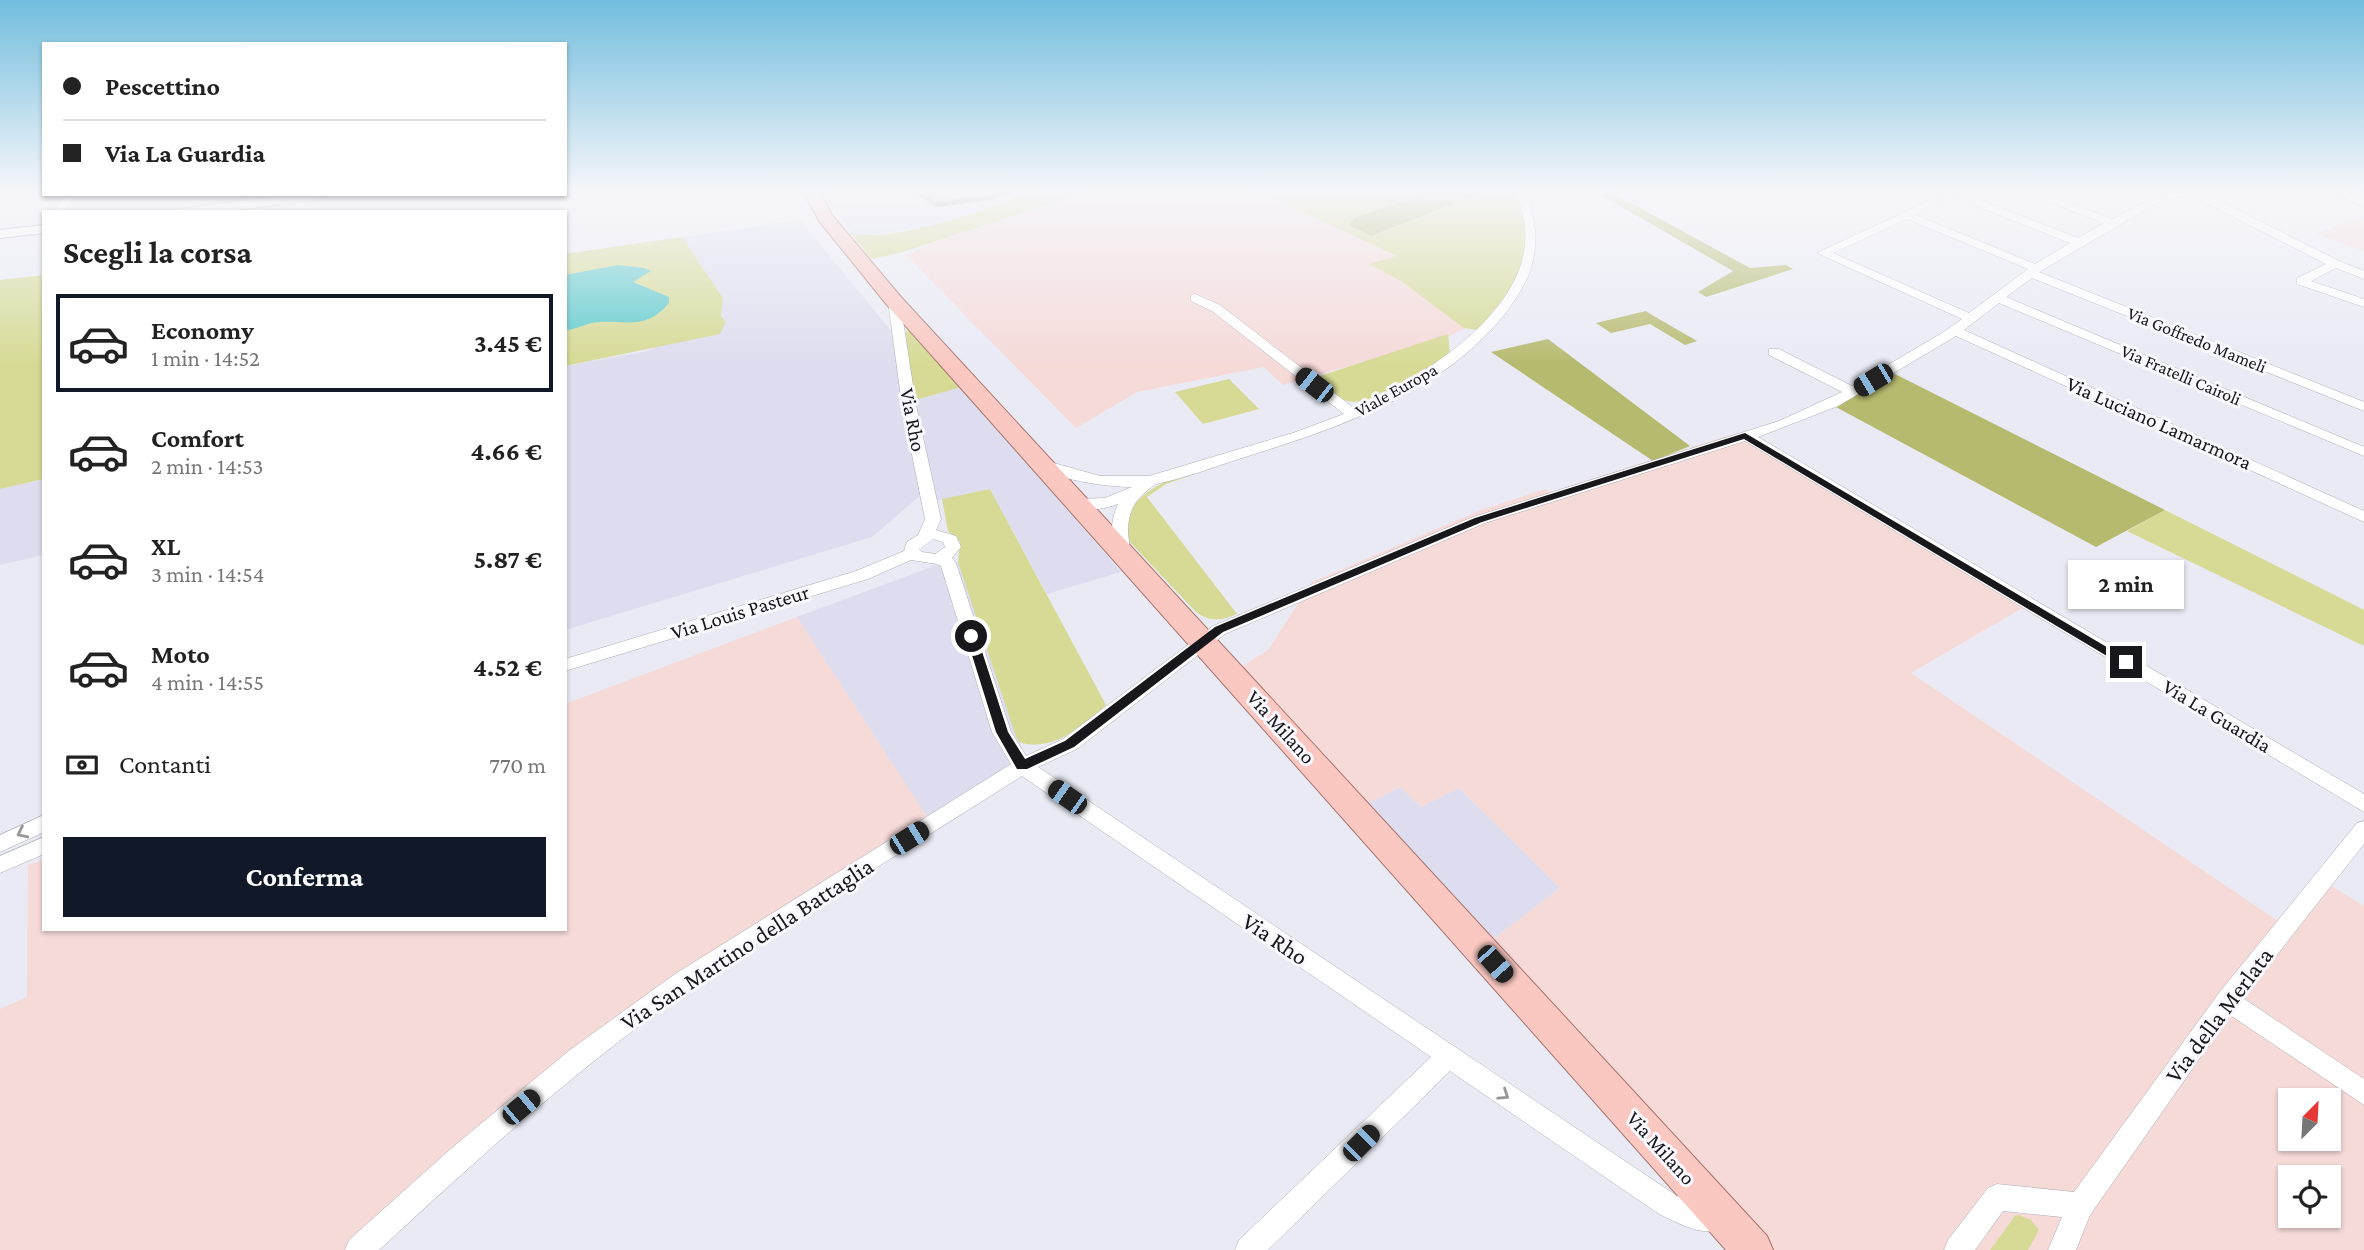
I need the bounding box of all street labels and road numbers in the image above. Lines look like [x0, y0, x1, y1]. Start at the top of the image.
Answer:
street label: Via Goffredo Mameli [2125, 303, 2270, 377]
street label: Via Fratelli Cairoli [2118, 341, 2244, 409]
street label: Viale Europa [1351, 359, 1441, 421]
street label: Via Luciano Lamarmora [2063, 371, 2256, 475]
street label: Via Rho [895, 386, 931, 454]
street label: Via Louis Pasteur [668, 579, 813, 644]
street label: Via La Guardia [2158, 674, 2276, 758]
street label: Via Milano [1242, 685, 1320, 769]
street label: Via San Martino della Battaglia [615, 852, 878, 1035]
street label: Via Rho [1237, 907, 1313, 970]
street label: Via della Merlata [2159, 942, 2278, 1087]
street label: Via Milano [1622, 1106, 1700, 1190]

